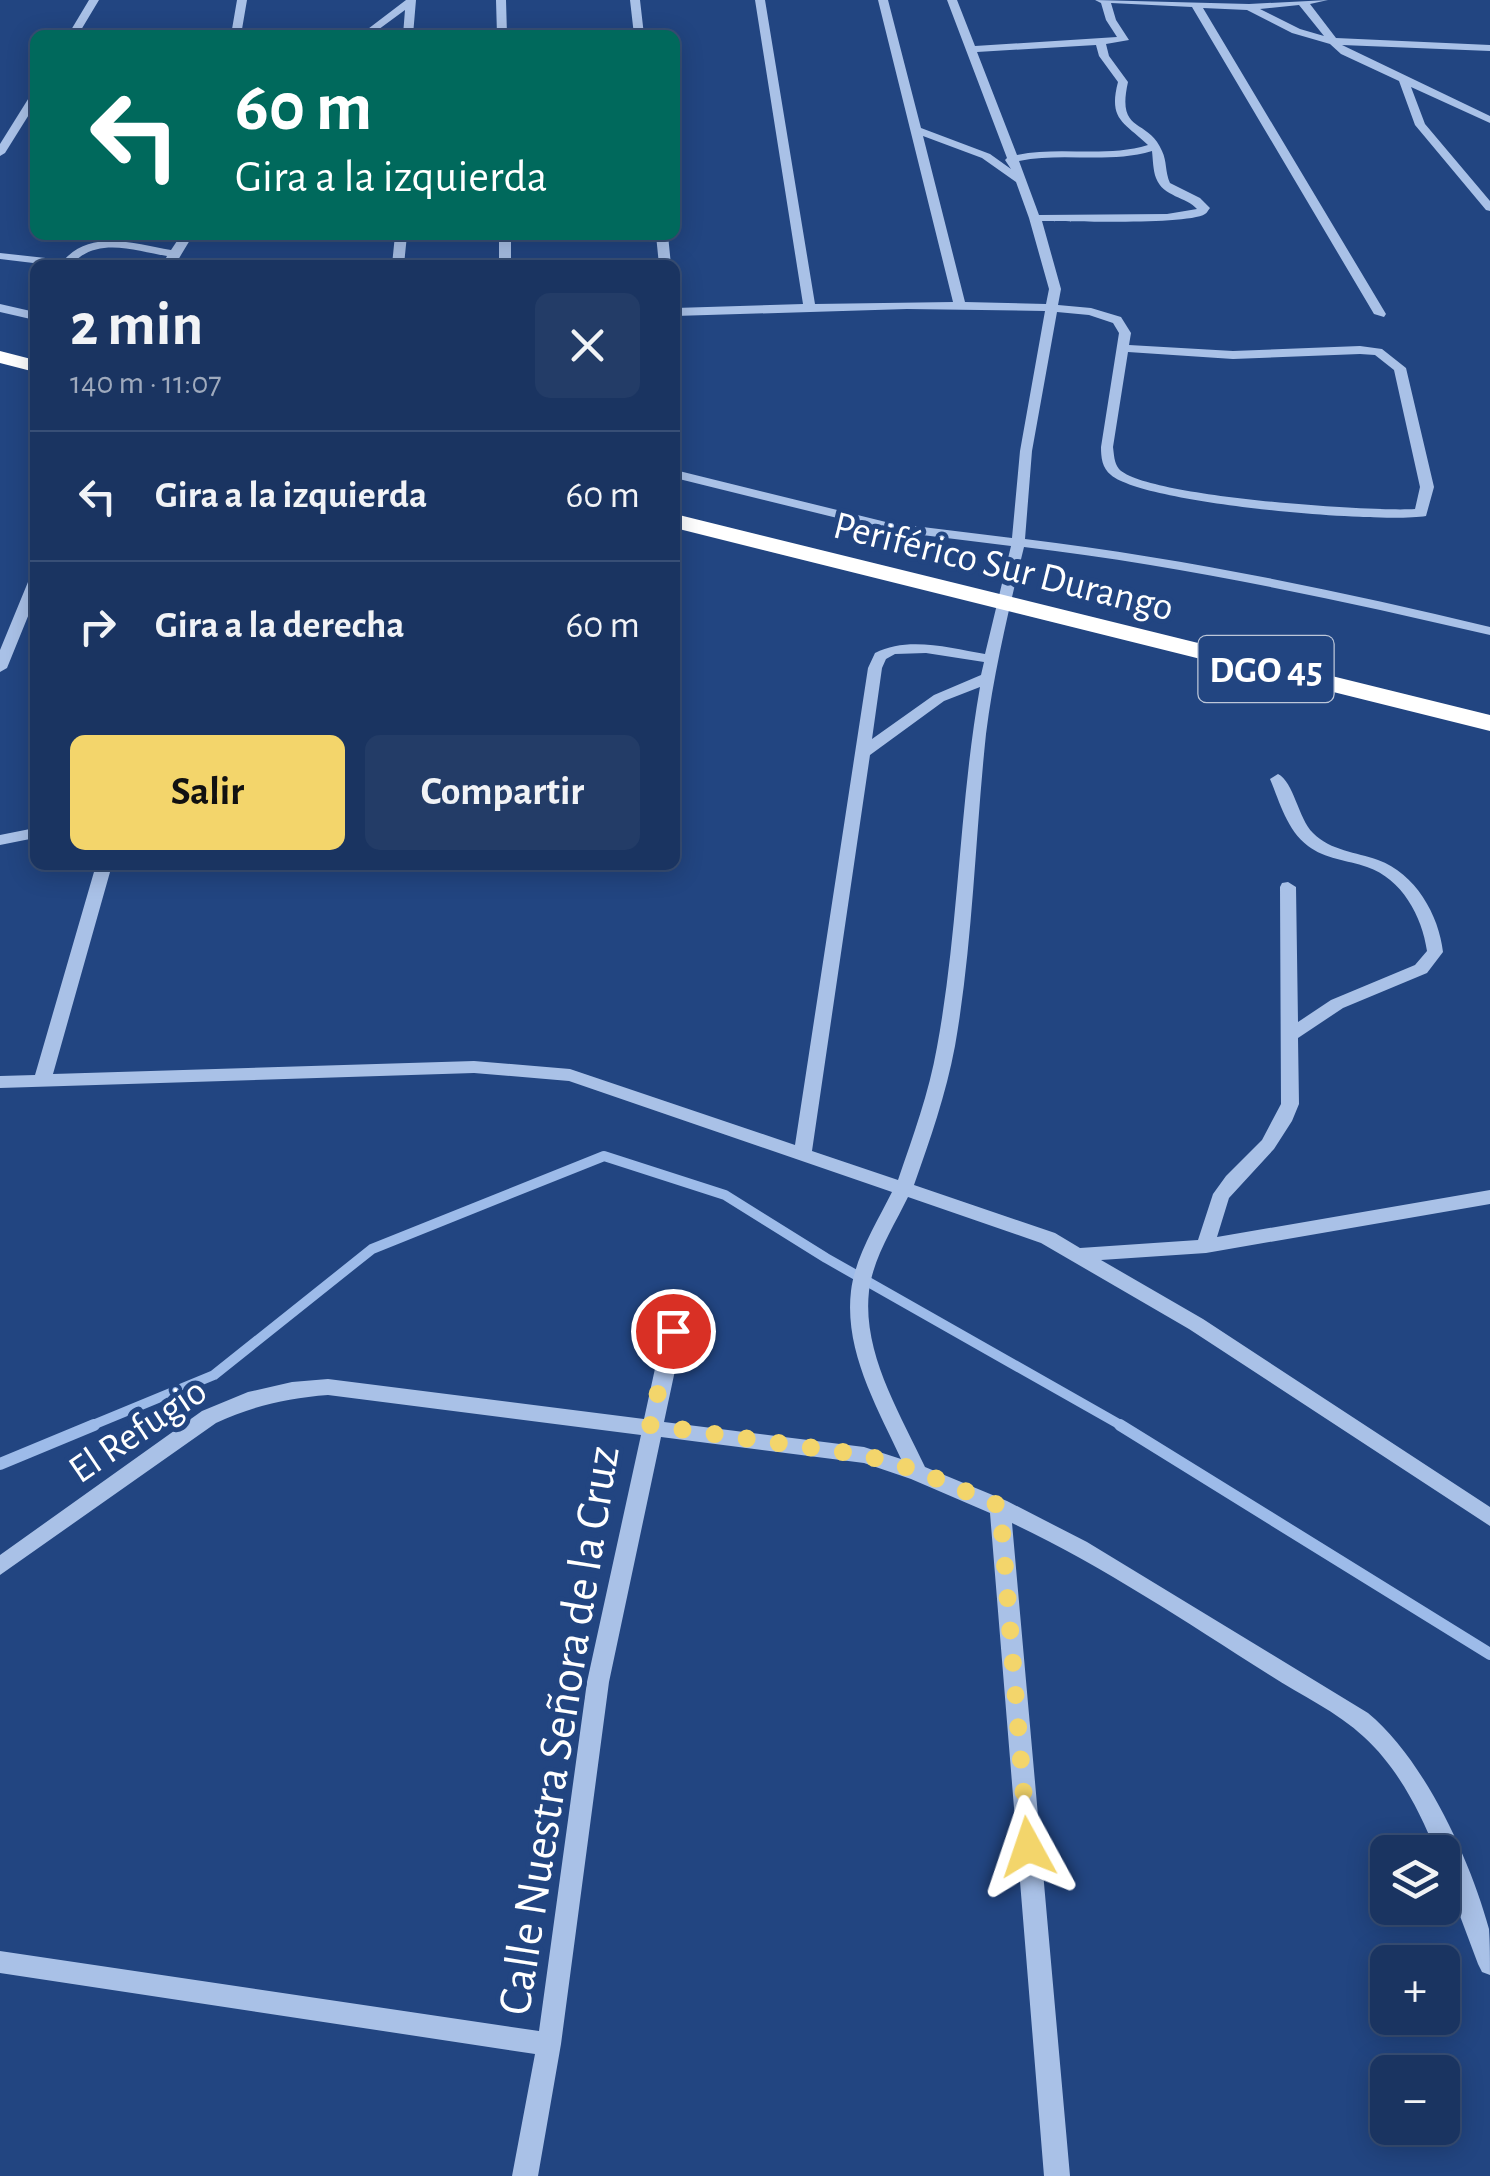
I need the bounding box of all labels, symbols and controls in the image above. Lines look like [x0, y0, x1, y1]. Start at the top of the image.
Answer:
icon: left [70, 70, 200, 200]
text: 60 m [235, 73, 372, 143]
text: Gira a la izquierda [235, 155, 548, 200]
button: close [535, 293, 640, 398]
text: 2 min [70, 296, 203, 356]
text: 140 m · 11:07 [70, 367, 222, 399]
icon: left [70, 469, 125, 524]
text: Gira a la izquierda [155, 477, 427, 515]
text: 60 m [565, 477, 640, 515]
street label: Periférico Sur Durango [829, 505, 1178, 629]
icon: right [70, 599, 125, 654]
text: Gira a la derecha [155, 607, 405, 645]
text: 60 m [565, 607, 640, 645]
road number: DGO 45 [1198, 636, 1334, 702]
button: Salir [70, 735, 345, 850]
button: Compartir [365, 735, 640, 850]
pin [631, 1289, 716, 1374]
icon: arrive [646, 1304, 701, 1359]
street label: El Refugio [62, 1370, 214, 1491]
street label: Calle Nuestra Señora de la Cruz [491, 1443, 629, 2018]
position arrow [976, 1795, 1080, 1899]
map controls [1370, 1835, 1460, 2145]
button: layers [1370, 1835, 1460, 1925]
button: + [1370, 1945, 1460, 2035]
button: − [1370, 2055, 1460, 2145]

